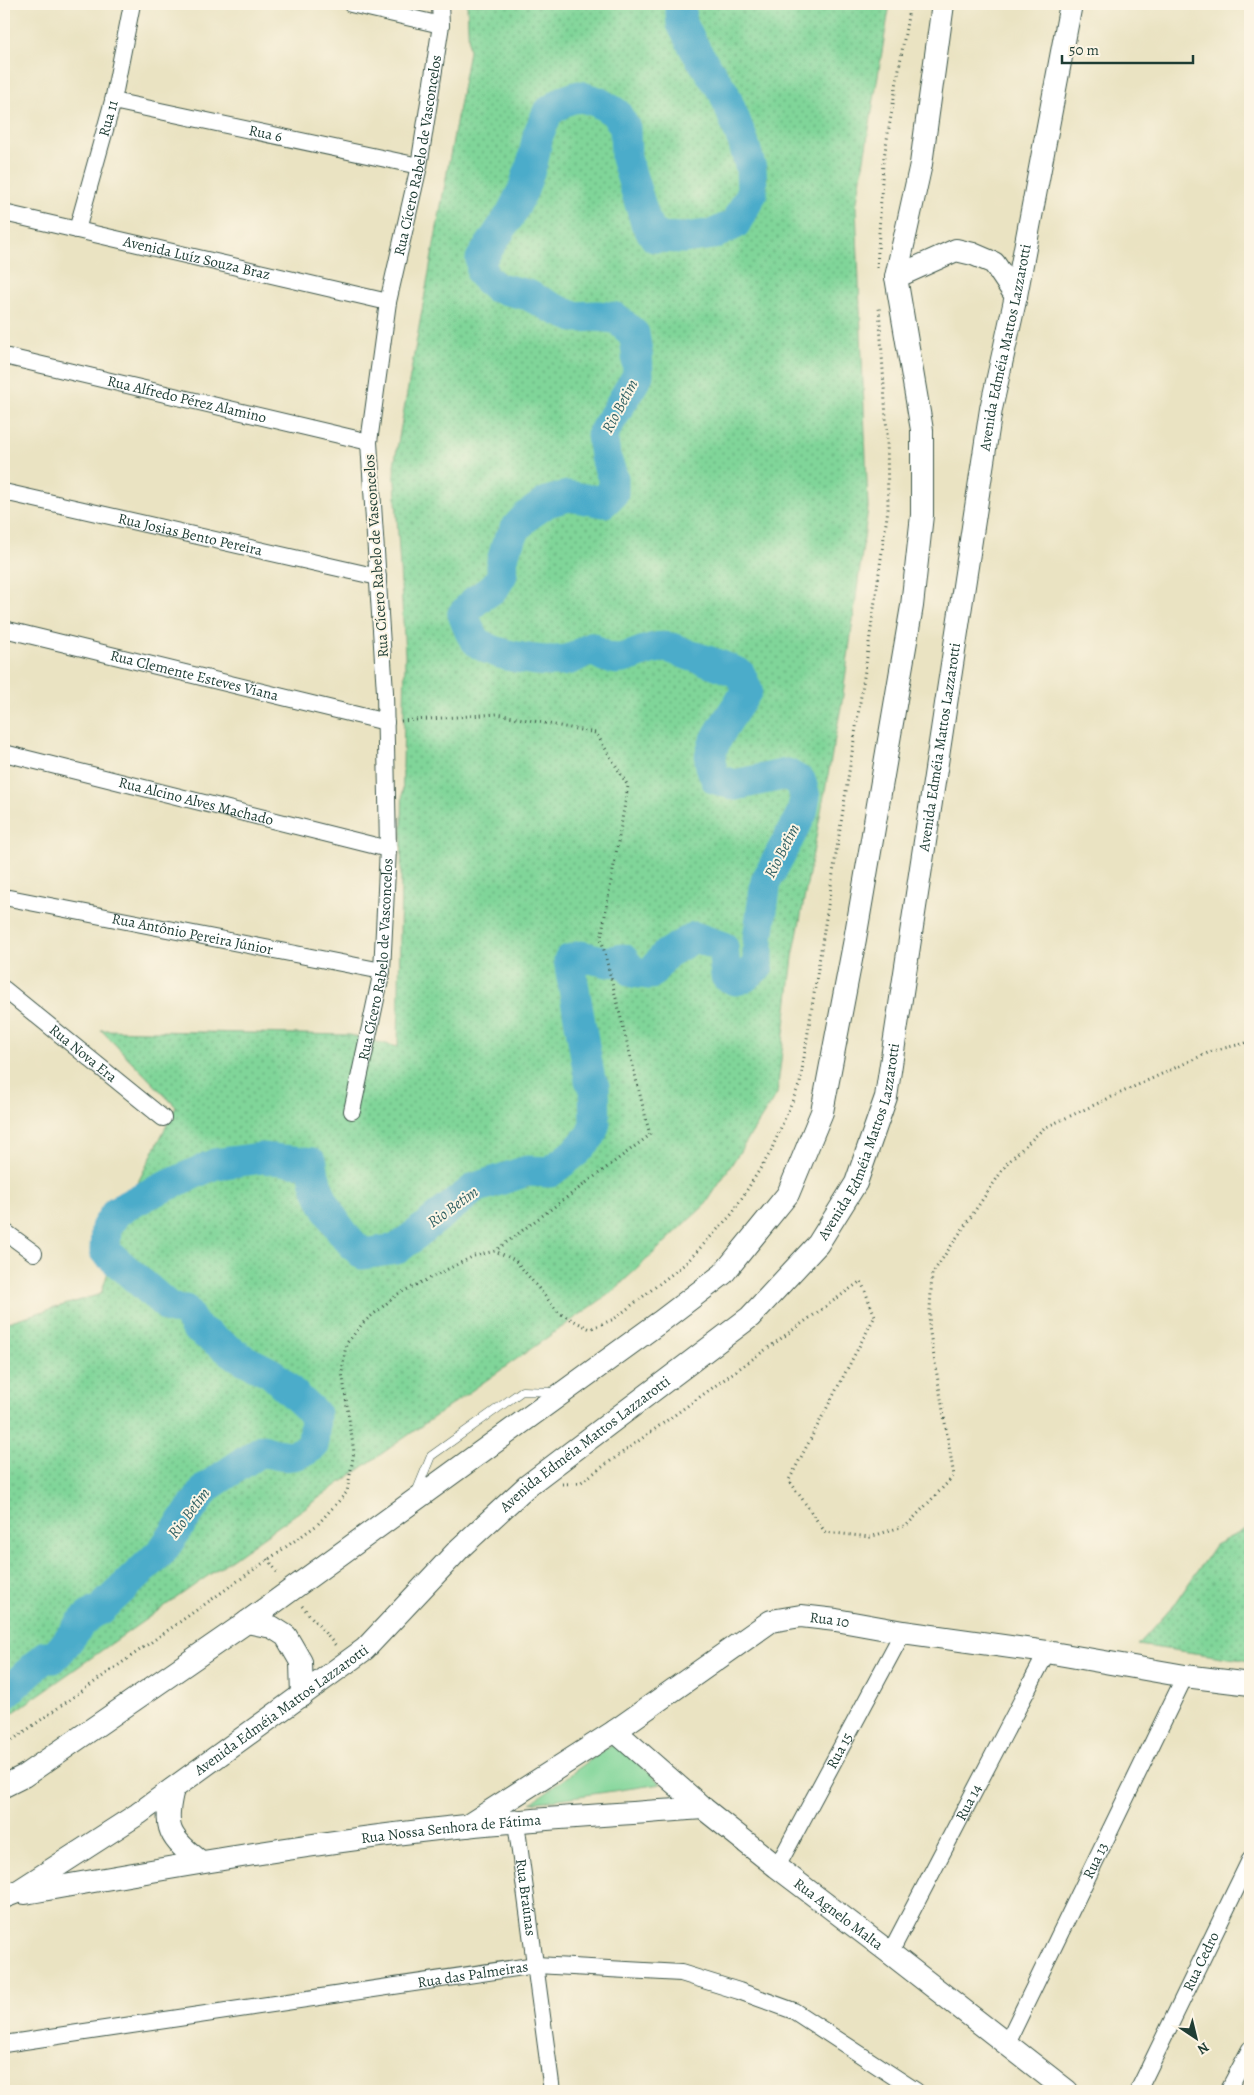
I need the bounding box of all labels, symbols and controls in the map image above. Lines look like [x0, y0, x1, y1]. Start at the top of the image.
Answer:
scale bar [1062, 32, 1193, 64]
text: 50 m [1069, 40, 1099, 60]
street label: Rua Cícero Rabelo de Vasconcelos [389, 53, 446, 258]
street label: Rua 11 [94, 98, 123, 139]
street label: Rua 6 [247, 120, 284, 147]
street label: Avenida Luíz Souza Braz [120, 231, 273, 284]
street label: Avenida Edméia Mattos Lazzarotti [975, 242, 1036, 453]
street label: Rua Alfredo Pérez Alamino [105, 371, 269, 428]
water label: Rio Betim [597, 375, 643, 437]
street label: Rua Cícero Rabelo de Vasconcelos [359, 454, 393, 658]
street label: Rua Josias Bento Pereira [116, 508, 264, 560]
street label: Avenida Edméia Mattos Lazzarotti [913, 641, 965, 854]
street label: Rua Clemente Esteves Viana [108, 645, 281, 705]
street label: Rua Alcino Alves Machado [116, 772, 276, 830]
water label: Rio Betim [759, 820, 805, 882]
street label: Rua Cícero Rabelo de Vasconcelos [353, 858, 398, 1062]
street label: Rua Antônio Pereira Júnior [110, 908, 275, 959]
street label: Rua Nova Era [45, 1020, 121, 1087]
street label: Avenida Edméia Mattos Lazzarotti [812, 1042, 904, 1245]
water label: Rio Betim [423, 1181, 483, 1233]
street label: Avenida Edméia Mattos Lazzarotti [495, 1371, 674, 1517]
water label: Rio Betim [163, 1483, 215, 1543]
street label: Rua 10 [809, 1607, 851, 1632]
street label: Avenida Edméia Mattos Lazzarotti [189, 1640, 372, 1781]
street label: Rua 15 [821, 1729, 857, 1772]
street label: Rua 14 [951, 1780, 987, 1824]
street label: Rua Nossa Senhora de Fátima [360, 1809, 542, 1848]
street label: Rua 13 [1078, 1839, 1113, 1882]
street label: Rua Braúnas [511, 1858, 541, 1937]
street label: Rua Agnelo Malta [790, 1873, 887, 1954]
street label: Rua Cedro [1178, 1928, 1224, 1994]
street label: Rua das Palmeiras [416, 1956, 530, 1992]
north arrow [1172, 2012, 1222, 2062]
text: N [1194, 2038, 1213, 2059]

